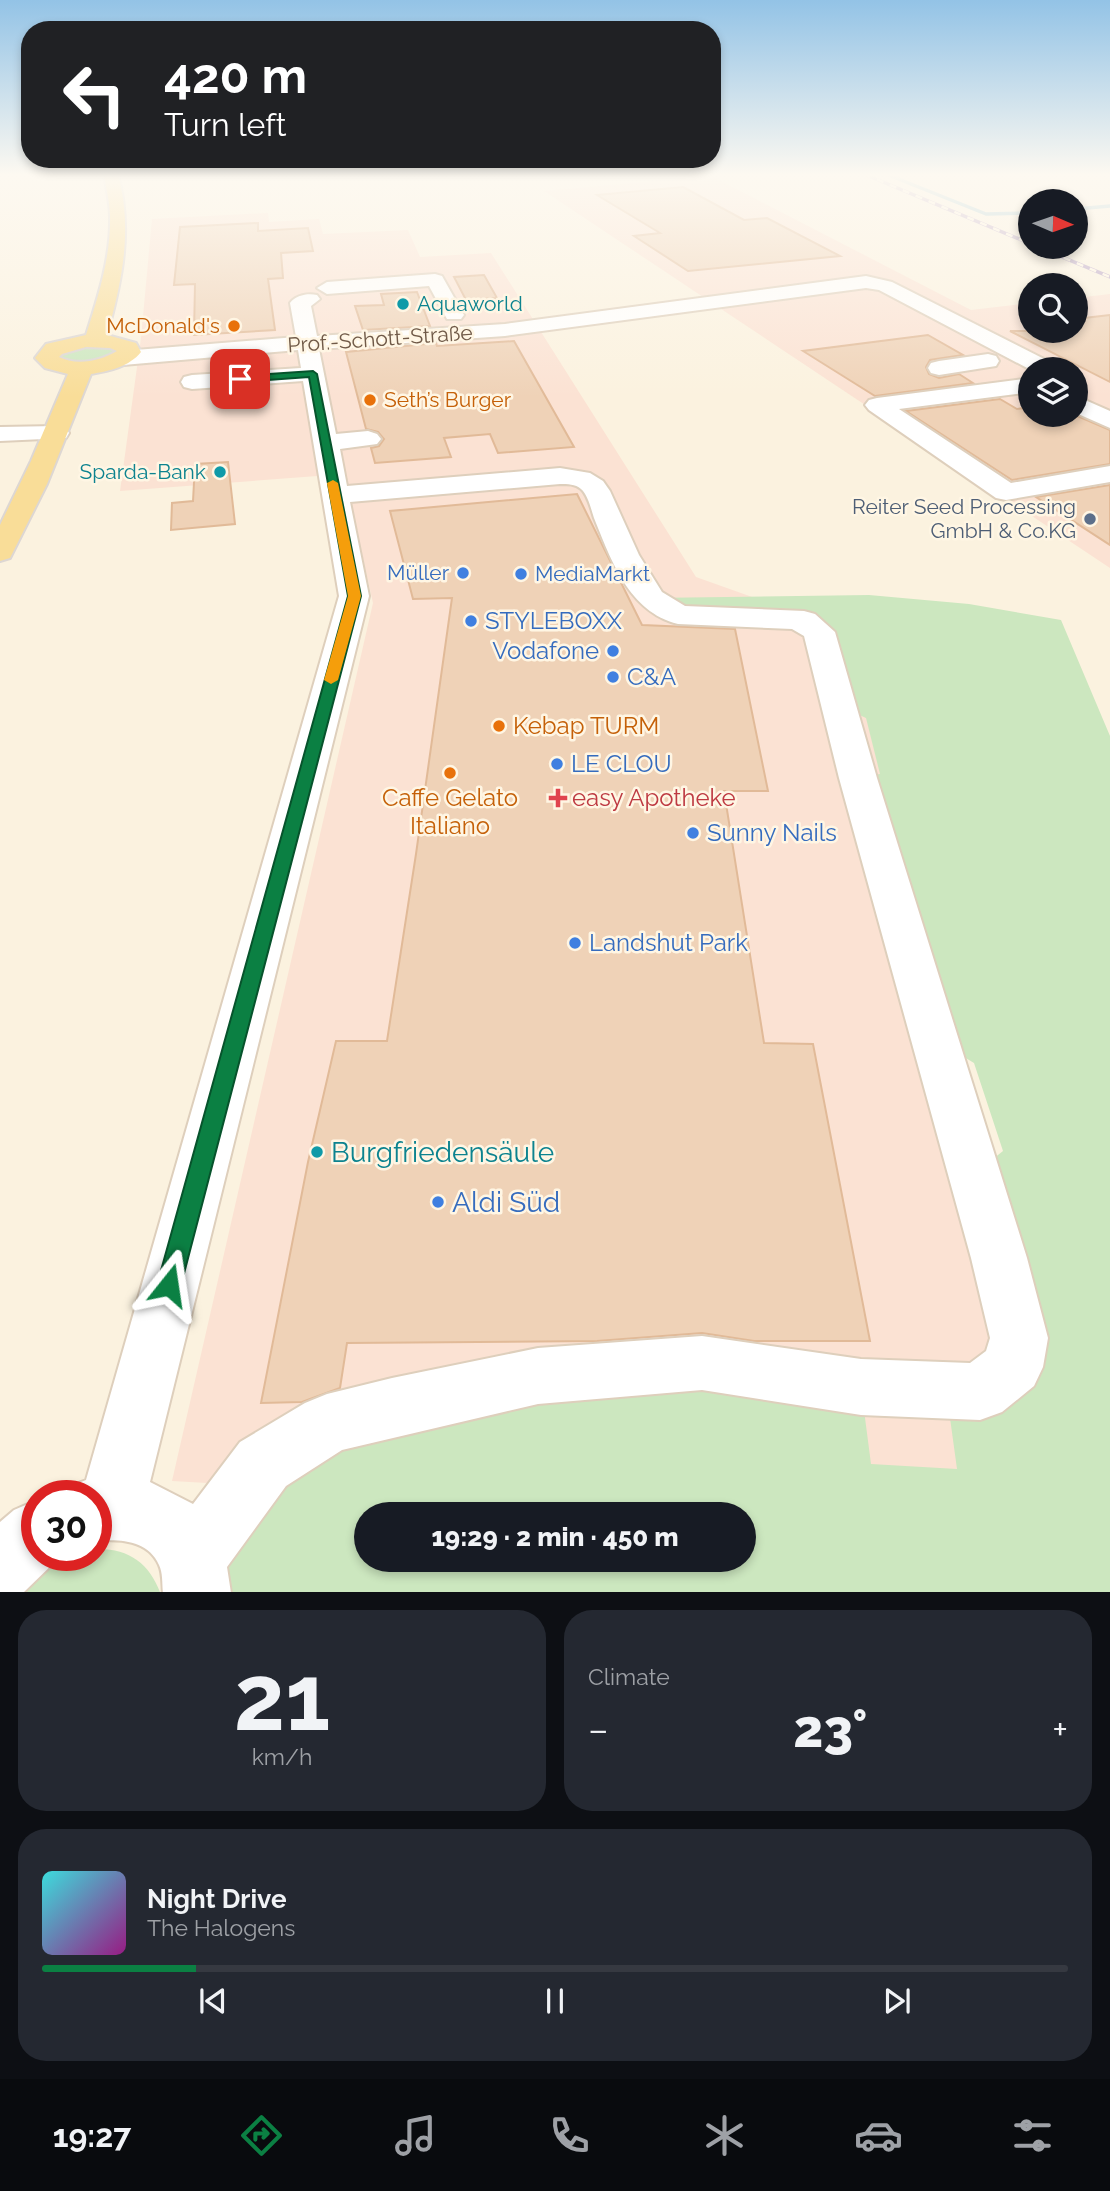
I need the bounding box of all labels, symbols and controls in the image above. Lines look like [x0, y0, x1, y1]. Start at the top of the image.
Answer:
text: 420 m [164, 47, 307, 104]
icon: left [49, 49, 140, 140]
text: Turn left [164, 106, 286, 143]
north arrow [1018, 189, 1088, 259]
map controls [1018, 189, 1088, 427]
button: search [1018, 273, 1088, 343]
place label: Aquaworld [417, 291, 523, 316]
marker: Aquaworld [395, 296, 411, 312]
place label: McDonald's [106, 313, 220, 338]
marker: McDonald's [226, 318, 242, 334]
street label: Prof.-Schott-Straße [287, 320, 473, 357]
pin [210, 349, 270, 409]
button: layers [1018, 357, 1088, 427]
icon: arrive [221, 360, 259, 398]
place label: Seth’s Burger [384, 387, 512, 412]
marker: Seth’s Burger [362, 392, 378, 408]
place label: Sparda-Bank [80, 459, 206, 484]
marker: Sparda-Bank [212, 464, 228, 480]
place label: Reiter Seed Processing GmbH & Co.KG [852, 494, 1076, 543]
marker: Reiter Seed Processing GmbH & Co.KG [1082, 511, 1098, 527]
place label: Müller [387, 560, 450, 585]
place label: MediaMarkt [535, 561, 650, 586]
marker: Müller [455, 565, 471, 581]
marker: MediaMarkt [513, 566, 529, 582]
place label: STYLEBOXX [485, 606, 623, 635]
marker: STYLEBOXX [463, 613, 479, 629]
place label: Vodafone [492, 636, 599, 665]
marker: Vodafone [605, 643, 621, 659]
place label: C&A [627, 662, 676, 691]
marker: C&A [605, 669, 621, 685]
place label: Kebap TURM [513, 711, 659, 740]
marker: Kebap TURM [491, 718, 507, 734]
place label: LE CLOU [571, 749, 672, 778]
marker: LE CLOU [549, 756, 565, 772]
marker: Caffe Gelato Italiano [442, 765, 458, 781]
place label: Caffe Gelato Italiano [382, 783, 518, 840]
place label: easy Apotheke [572, 783, 736, 812]
marker: easy Apotheke [550, 790, 566, 806]
place label: Sunny Nails [707, 818, 837, 847]
marker: Sunny Nails [685, 825, 701, 841]
place label: Landshut Park [589, 928, 748, 957]
marker: Landshut Park [567, 935, 583, 951]
place label: Burgfriedensäule [331, 1136, 554, 1169]
marker: Burgfriedensäule [309, 1144, 325, 1160]
place label: Aldi Süd [452, 1186, 560, 1219]
marker: Aldi Süd [430, 1194, 446, 1210]
position arrow [132, 1248, 206, 1322]
speed limit sign: 30 [21, 1480, 112, 1571]
text: 19:29 · 2 min · 450 m [431, 1522, 679, 1552]
text: 21 [234, 1644, 330, 1751]
text: Climate [588, 1663, 670, 1690]
text: 23° [793, 1698, 867, 1759]
text: − [588, 1707, 608, 1752]
text: + [1052, 1707, 1068, 1752]
text: km/h [252, 1743, 312, 1770]
text: Night Drive [147, 1884, 286, 1914]
text: The Halogens [147, 1914, 295, 1941]
icon: previous [194, 1982, 232, 2020]
icon: pause [536, 1982, 574, 2020]
icon: next [878, 1982, 916, 2020]
icon: directions [237, 2111, 286, 2160]
icon: music [391, 2111, 440, 2160]
icon: phone [545, 2111, 594, 2160]
icon: climate [700, 2111, 749, 2160]
icon: car [854, 2111, 903, 2160]
icon: filters [1008, 2111, 1057, 2160]
text: 19:27 [53, 2117, 131, 2154]

